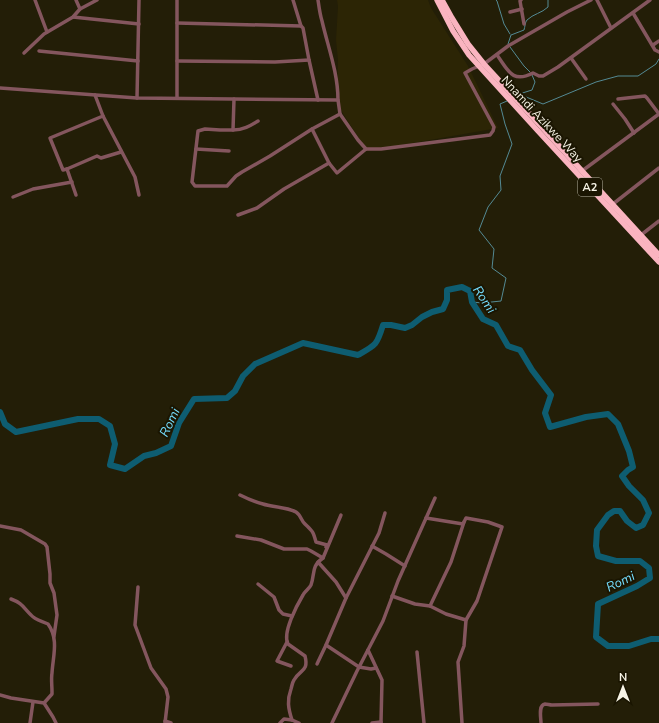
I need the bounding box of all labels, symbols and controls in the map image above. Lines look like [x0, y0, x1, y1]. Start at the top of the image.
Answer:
street label: Nnamdi Azikwe Way [498, 72, 587, 166]
road number: A2 [578, 178, 602, 196]
water label: Romi [468, 282, 501, 318]
water label: Romi [155, 404, 185, 440]
water label: Romi [603, 567, 639, 597]
north arrow [603, 667, 643, 707]
text: N [619, 670, 627, 685]

